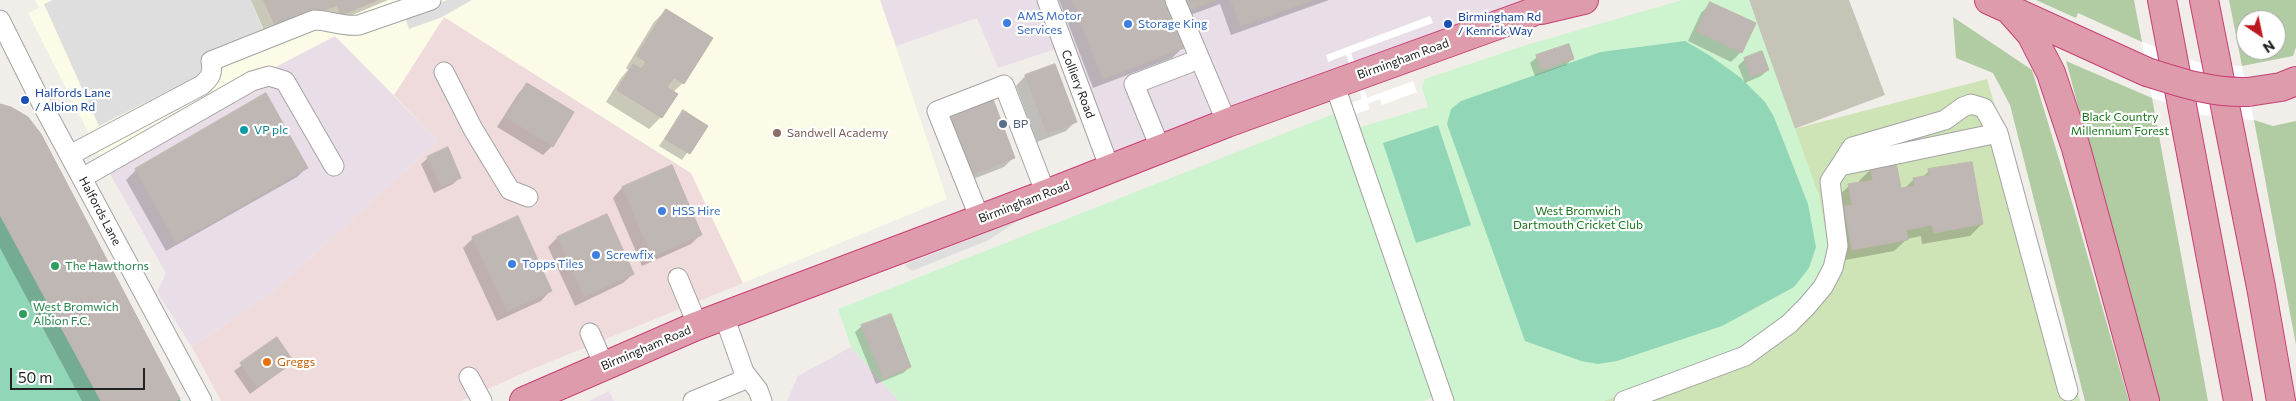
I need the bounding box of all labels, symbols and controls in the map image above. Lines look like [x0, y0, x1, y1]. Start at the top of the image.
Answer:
place label: AMS Motor Services [1017, 9, 1081, 37]
place label: Birmingham Rd / Kenrick Way [1458, 10, 1541, 38]
north arrow [2236, 10, 2286, 60]
marker: AMS Motor Services [1001, 17, 1013, 29]
place label: Storage King [1138, 17, 1207, 31]
marker: Storage King [1122, 18, 1134, 30]
marker: Birmingham Rd / Kenrick Way [1442, 18, 1454, 30]
street label: Birmingham Road [1355, 36, 1451, 82]
text: N [2260, 37, 2278, 57]
street label: Colliery Road [1058, 48, 1098, 120]
place label: Halfords Lane / Albion Rd [35, 86, 111, 114]
marker: Halfords Lane / Albion Rd [19, 94, 31, 106]
park label: Black Country Millennium Forest [2071, 110, 2169, 138]
place label: BP [1013, 117, 1028, 131]
marker: BP [997, 118, 1009, 130]
place label: VP plc [254, 123, 288, 137]
marker: VP plc [238, 124, 250, 136]
place label: Sandwell Academy [787, 126, 888, 140]
marker: Sandwell Academy [771, 127, 783, 139]
street label: Halfords Lane [76, 174, 124, 248]
street label: Birmingham Road [976, 178, 1072, 226]
place label: HSS Hire [672, 204, 720, 218]
park label: West Bromwich Dartmouth Cricket Club [1513, 204, 1643, 232]
marker: HSS Hire [656, 205, 668, 217]
place label: Screwfix [606, 248, 654, 262]
marker: Screwfix [590, 249, 602, 261]
place label: Topps Tiles [522, 257, 583, 271]
marker: Topps Tiles [506, 258, 518, 270]
place label: The Hawthorns [65, 259, 149, 273]
marker: The Hawthorns [49, 260, 61, 272]
place label: West Bromwich Albion F.C. [33, 300, 119, 328]
marker: West Bromwich Albion F.C. [17, 308, 29, 320]
street label: Birmingham Road [599, 323, 693, 373]
place label: Greggs [277, 355, 315, 369]
marker: Greggs [261, 356, 273, 368]
scale bar [12, 358, 148, 390]
text: 50 m [18, 368, 52, 386]

